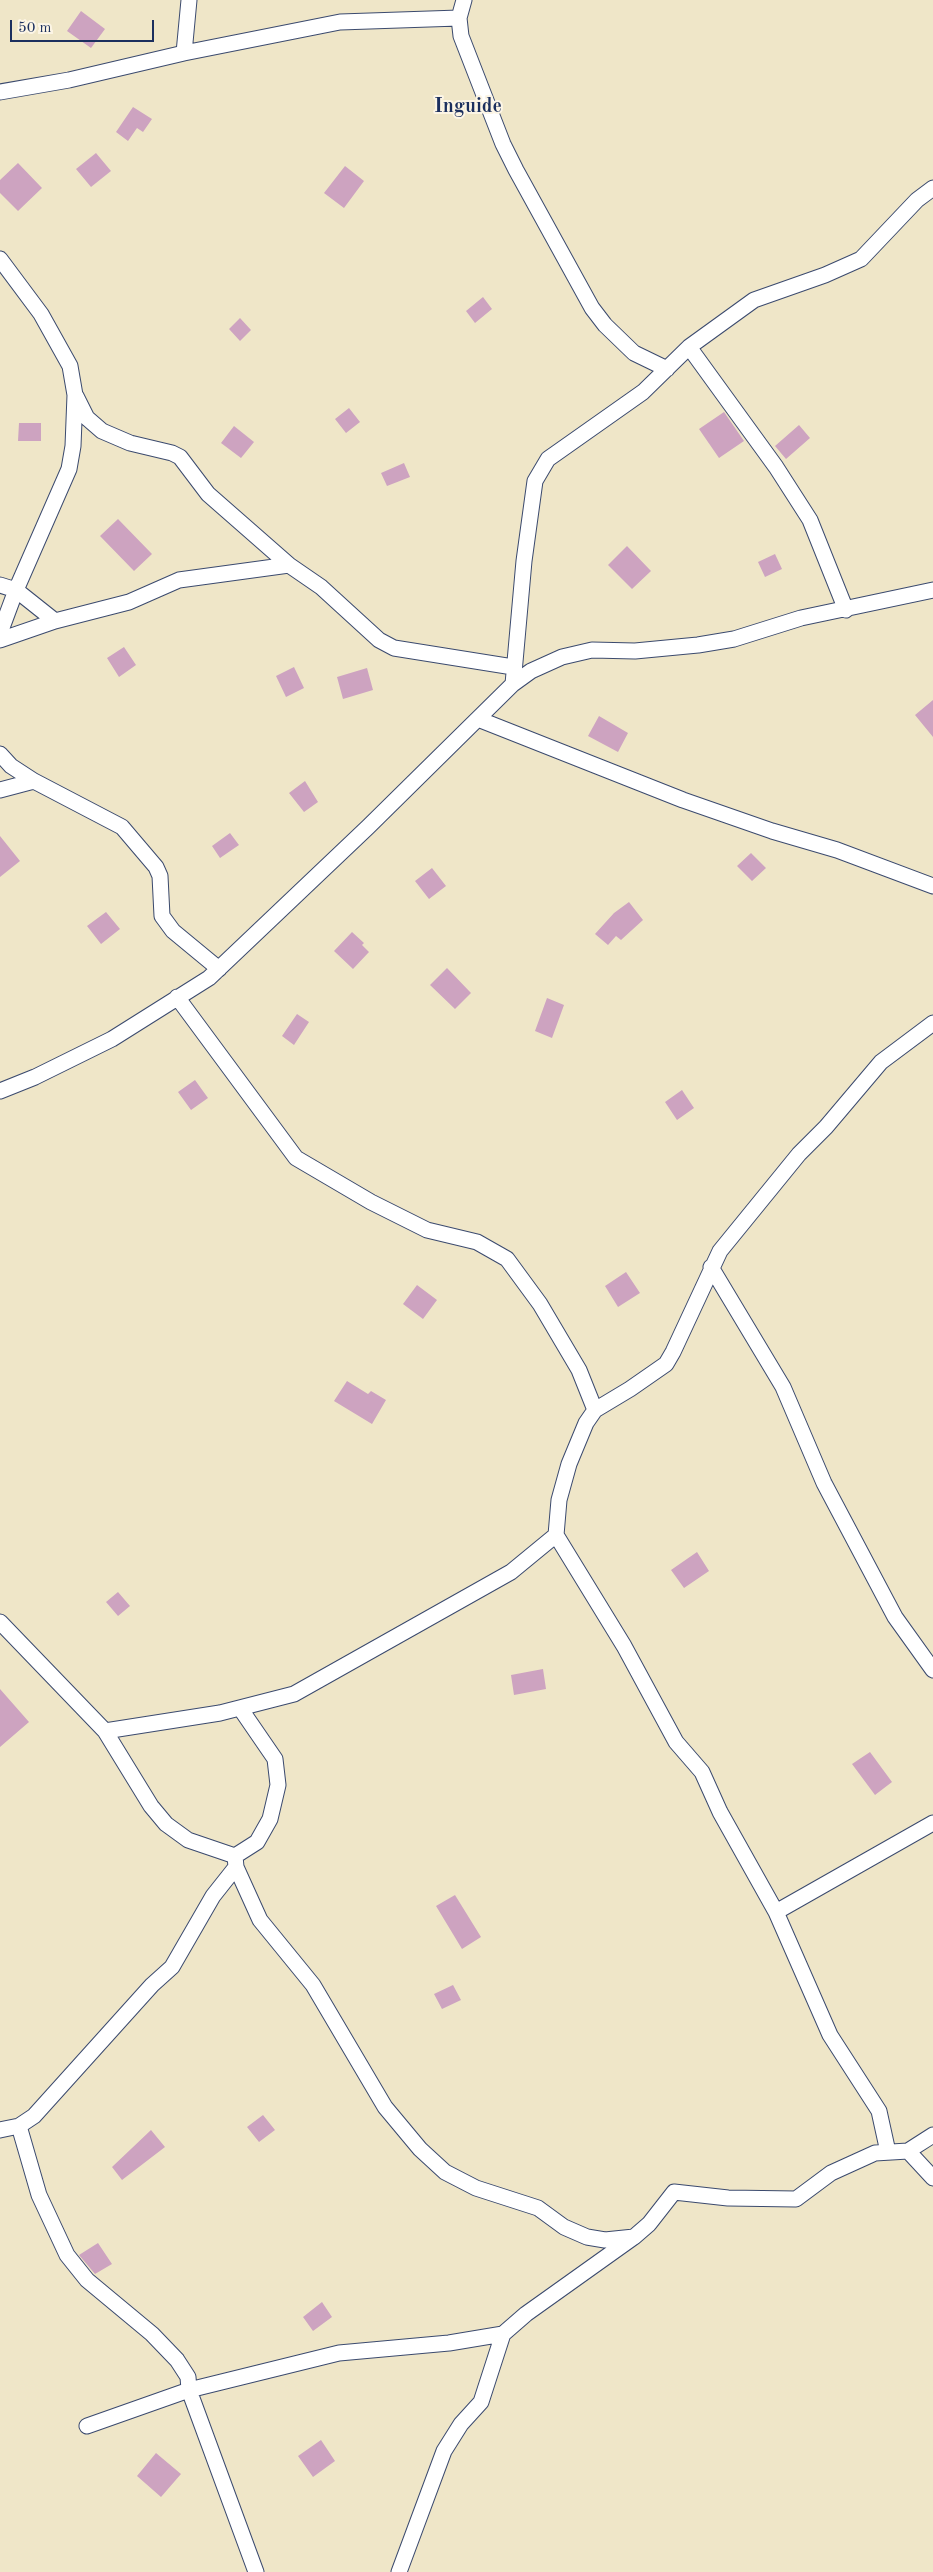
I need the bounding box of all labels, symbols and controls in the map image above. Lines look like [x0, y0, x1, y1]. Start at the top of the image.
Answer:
scale bar [12, 10, 156, 42]
text: 50 m [18, 21, 52, 36]
district label: Inguide [434, 95, 502, 119]

